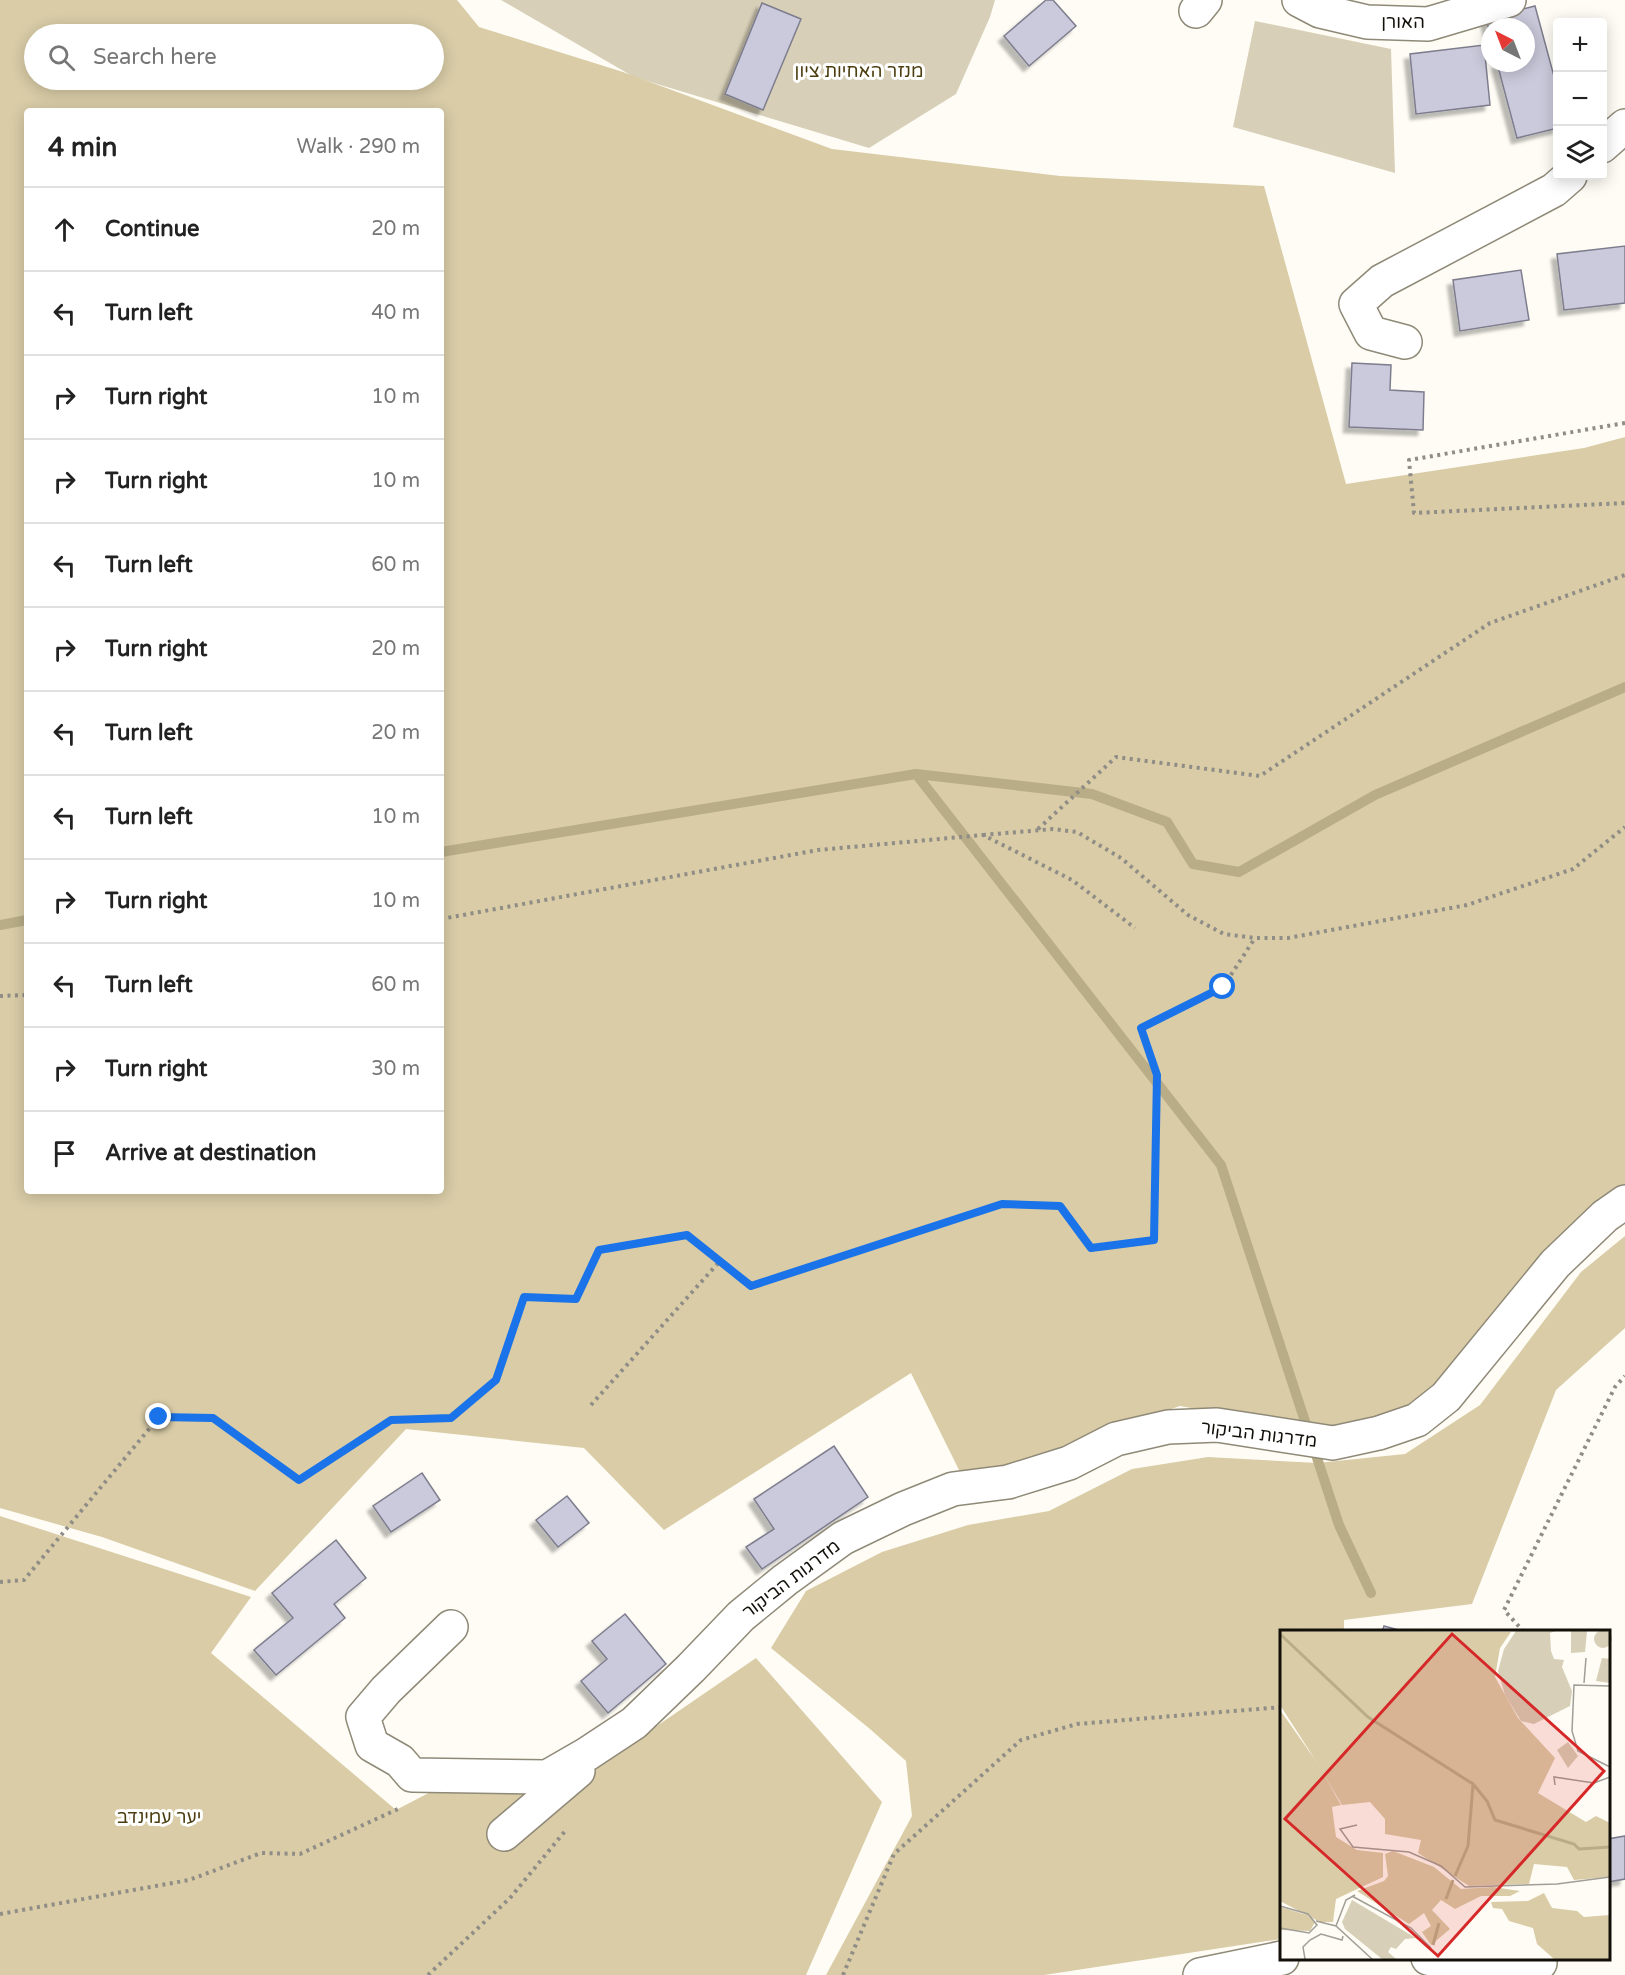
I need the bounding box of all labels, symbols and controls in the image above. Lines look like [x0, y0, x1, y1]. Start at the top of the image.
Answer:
street label: האורן [1381, 11, 1425, 33]
north arrow [1481, 18, 1535, 72]
map controls [1553, 18, 1607, 180]
button: + [1553, 18, 1607, 72]
search box [24, 24, 444, 90]
icon: search [45, 41, 78, 74]
text: Search here [93, 44, 217, 70]
park label: מנזר האחיות ציון [795, 60, 923, 82]
button: − [1553, 72, 1607, 126]
button: layers [1553, 126, 1607, 180]
text: 4 min [48, 132, 117, 163]
text: Walk · 290 m [297, 135, 420, 159]
icon: ahead [48, 213, 81, 246]
text: Continue [105, 216, 200, 242]
text: 20 m [371, 217, 420, 241]
icon: left [48, 297, 81, 330]
text: Turn left [105, 300, 193, 326]
text: 40 m [371, 301, 420, 325]
icon: right [48, 381, 81, 414]
text: Turn right [105, 384, 207, 410]
text: 10 m [371, 385, 420, 409]
icon: right [48, 465, 81, 498]
text: Turn right [105, 468, 207, 494]
text: 10 m [371, 469, 420, 493]
icon: left [48, 549, 81, 582]
text: Turn left [105, 552, 193, 578]
text: 60 m [371, 553, 420, 577]
icon: right [48, 633, 81, 666]
text: Turn right [105, 636, 207, 662]
text: 20 m [371, 637, 420, 661]
icon: left [48, 717, 81, 750]
text: Turn left [105, 720, 193, 746]
text: 20 m [371, 721, 420, 745]
icon: left [48, 801, 81, 834]
text: Turn left [105, 804, 193, 830]
text: 10 m [371, 805, 420, 829]
icon: right [48, 885, 81, 918]
text: Turn right [105, 888, 207, 914]
text: 10 m [371, 889, 420, 913]
icon: left [48, 969, 81, 1002]
text: Turn left [105, 972, 193, 998]
text: 60 m [371, 973, 420, 997]
route start [1209, 973, 1235, 999]
icon: right [48, 1053, 81, 1086]
text: Turn right [105, 1056, 207, 1082]
text: 30 m [371, 1057, 420, 1081]
icon: arrive [48, 1137, 81, 1170]
text: Arrive at destination [105, 1140, 316, 1166]
route end [145, 1403, 171, 1429]
street label: מדרגות הביקור [1200, 1416, 1318, 1452]
street label: מדרגות הביקור [738, 1535, 844, 1623]
inset map [1280, 1630, 1610, 1960]
park label: יער עמינדב [117, 1806, 201, 1828]

